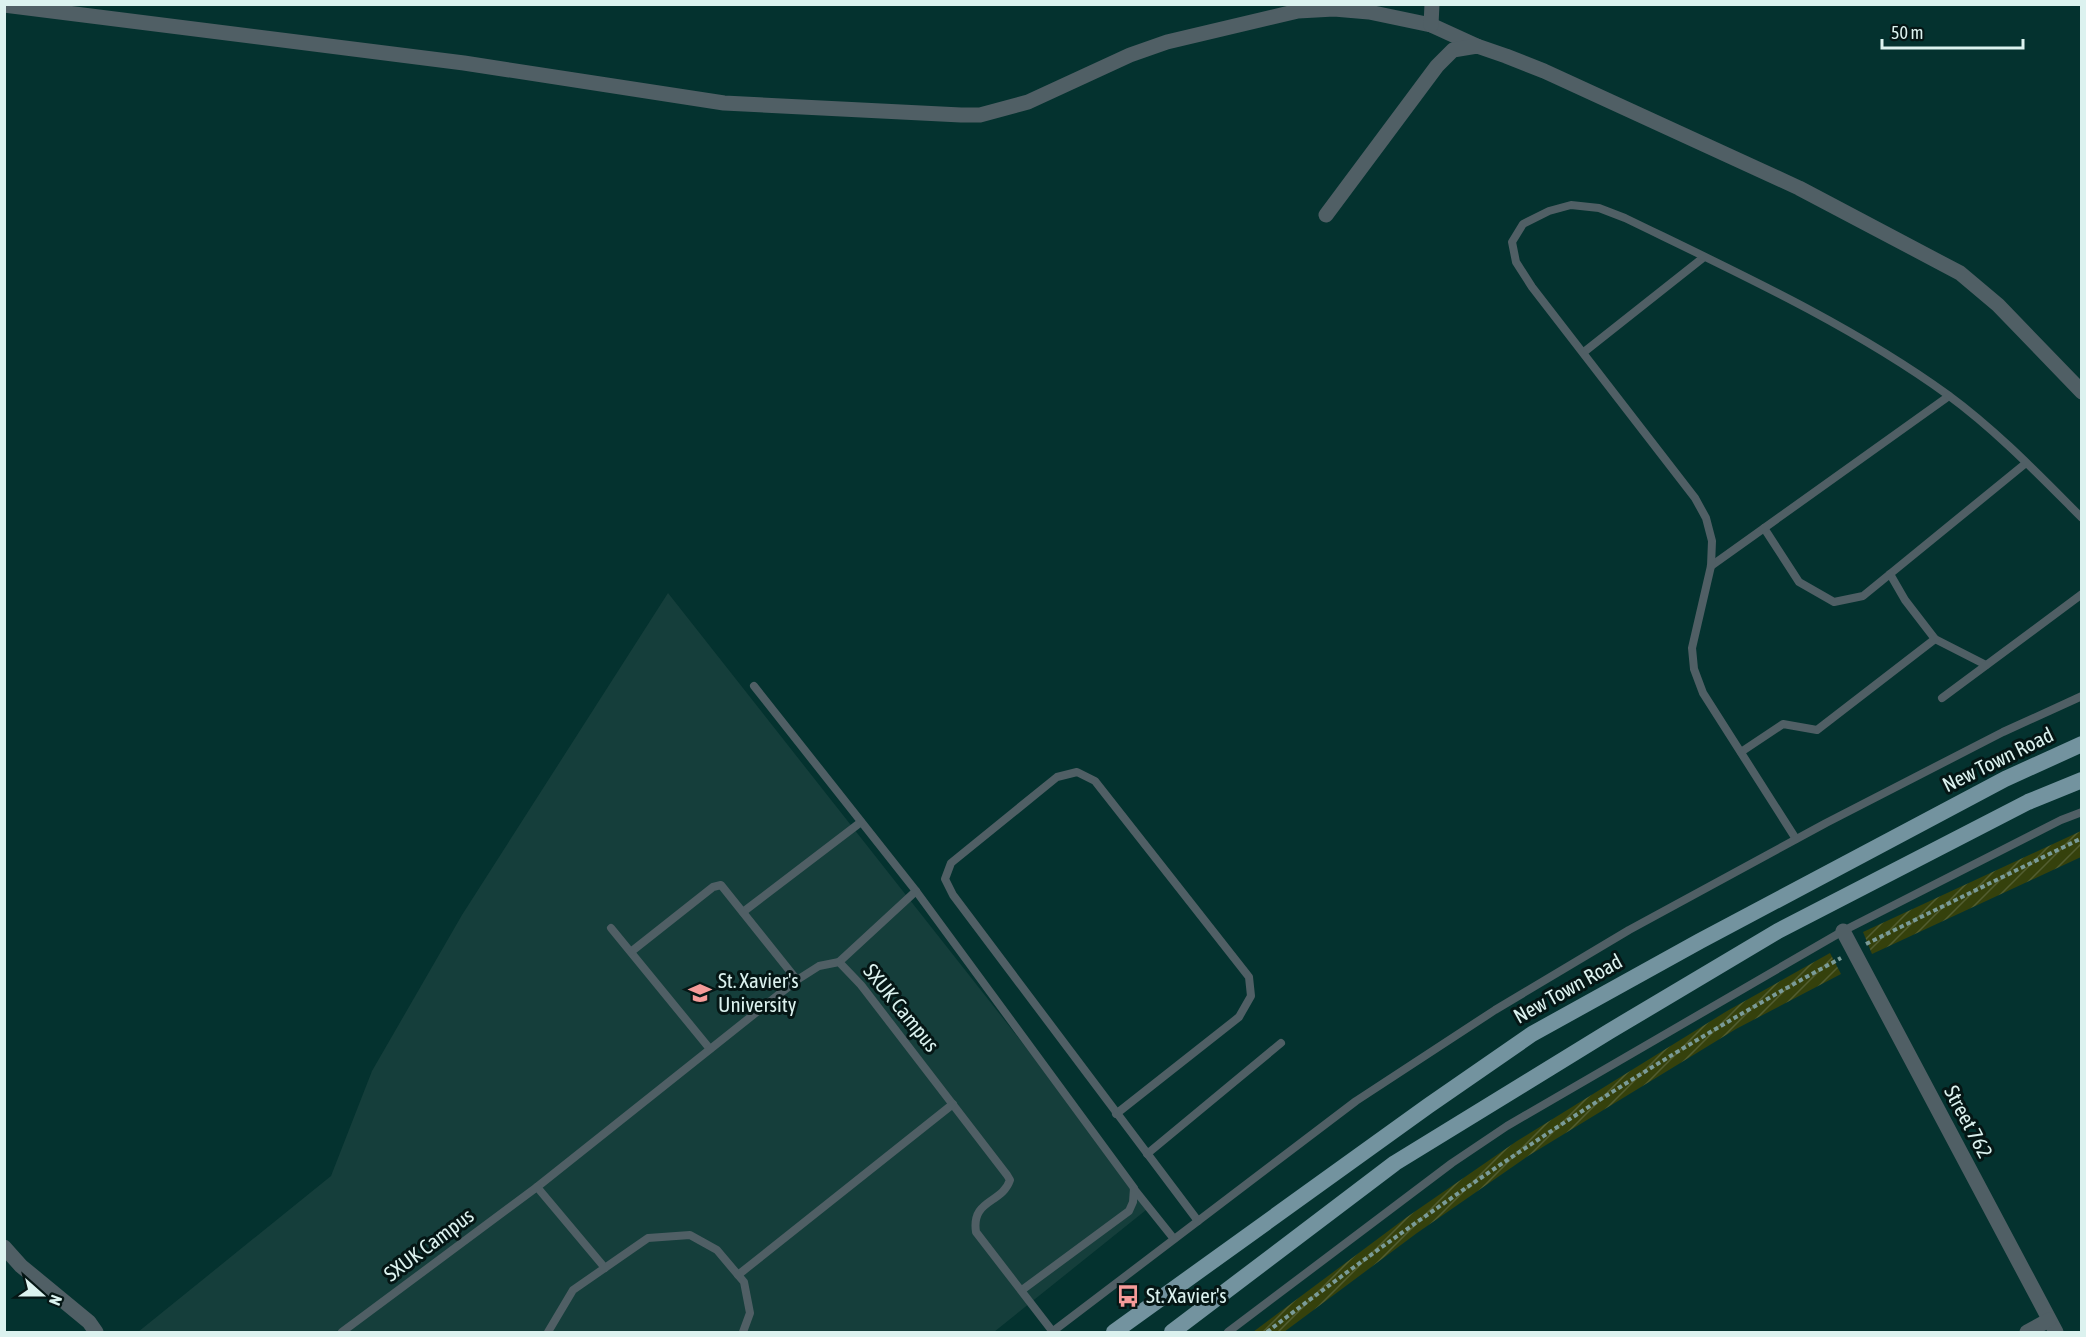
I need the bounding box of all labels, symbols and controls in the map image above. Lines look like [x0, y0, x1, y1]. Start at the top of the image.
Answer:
scale bar [1882, 12, 2023, 50]
text: 50 m [1891, 22, 1923, 43]
street label: New Town Road [1938, 722, 2057, 796]
street label: New Town Road [1509, 948, 1626, 1028]
street label: SXUK Campus [859, 959, 944, 1056]
place label: St. Xavier's University [718, 968, 799, 1016]
school or university icon: St. Xavier's University [687, 980, 713, 1006]
street label: Street 762 [1940, 1081, 1998, 1162]
street label: SXUK Campus [379, 1203, 478, 1286]
north arrow [12, 1265, 72, 1325]
bus stop icon: St. Xavier's [1115, 1283, 1141, 1309]
place label: St. Xavier's [1146, 1283, 1227, 1307]
text: N [46, 1293, 66, 1308]

